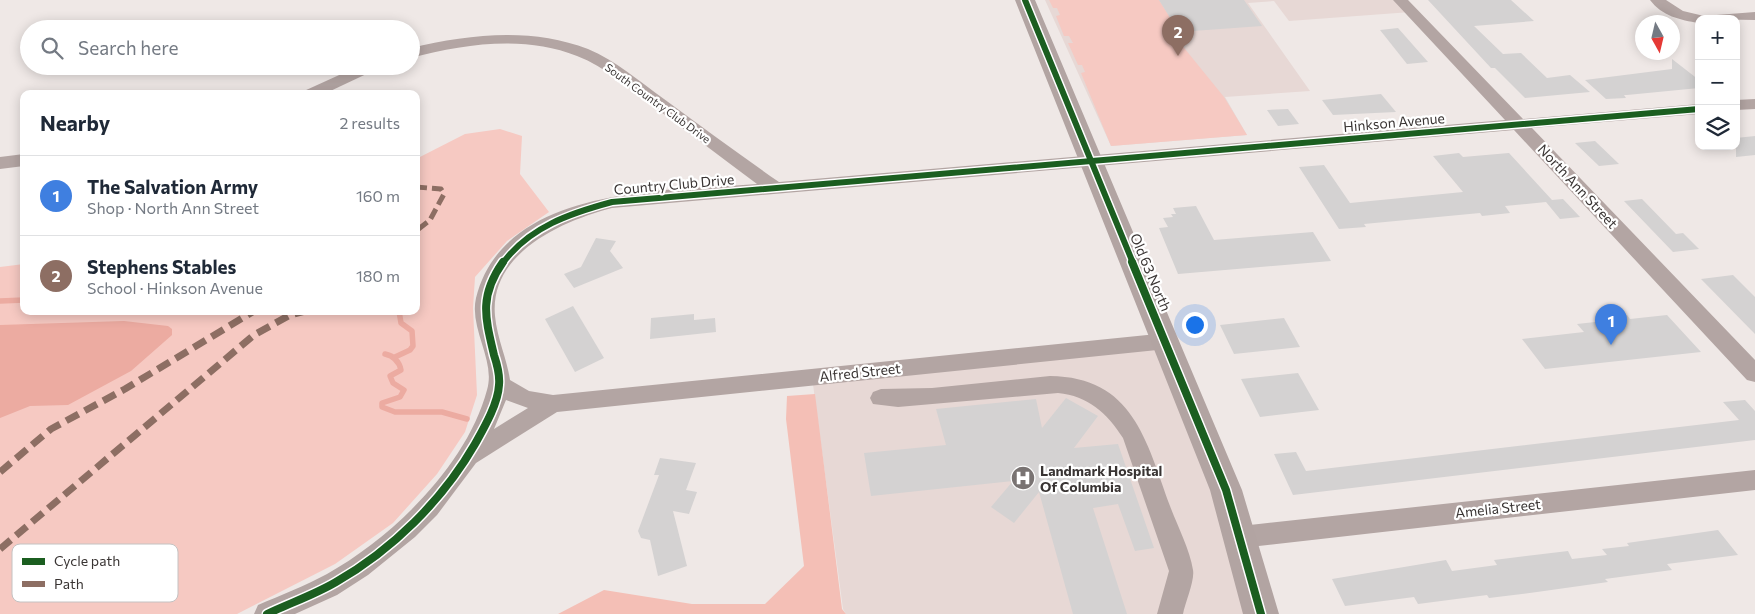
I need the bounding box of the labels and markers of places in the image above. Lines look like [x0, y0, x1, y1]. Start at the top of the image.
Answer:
pin: 2 [1162, 15, 1194, 56]
pin: 1 [1595, 304, 1627, 345]
place label: Landmark Hospital Of Columbia [1040, 462, 1162, 495]
hospital icon: Landmark Hospital Of Columbia [1010, 465, 1036, 491]

